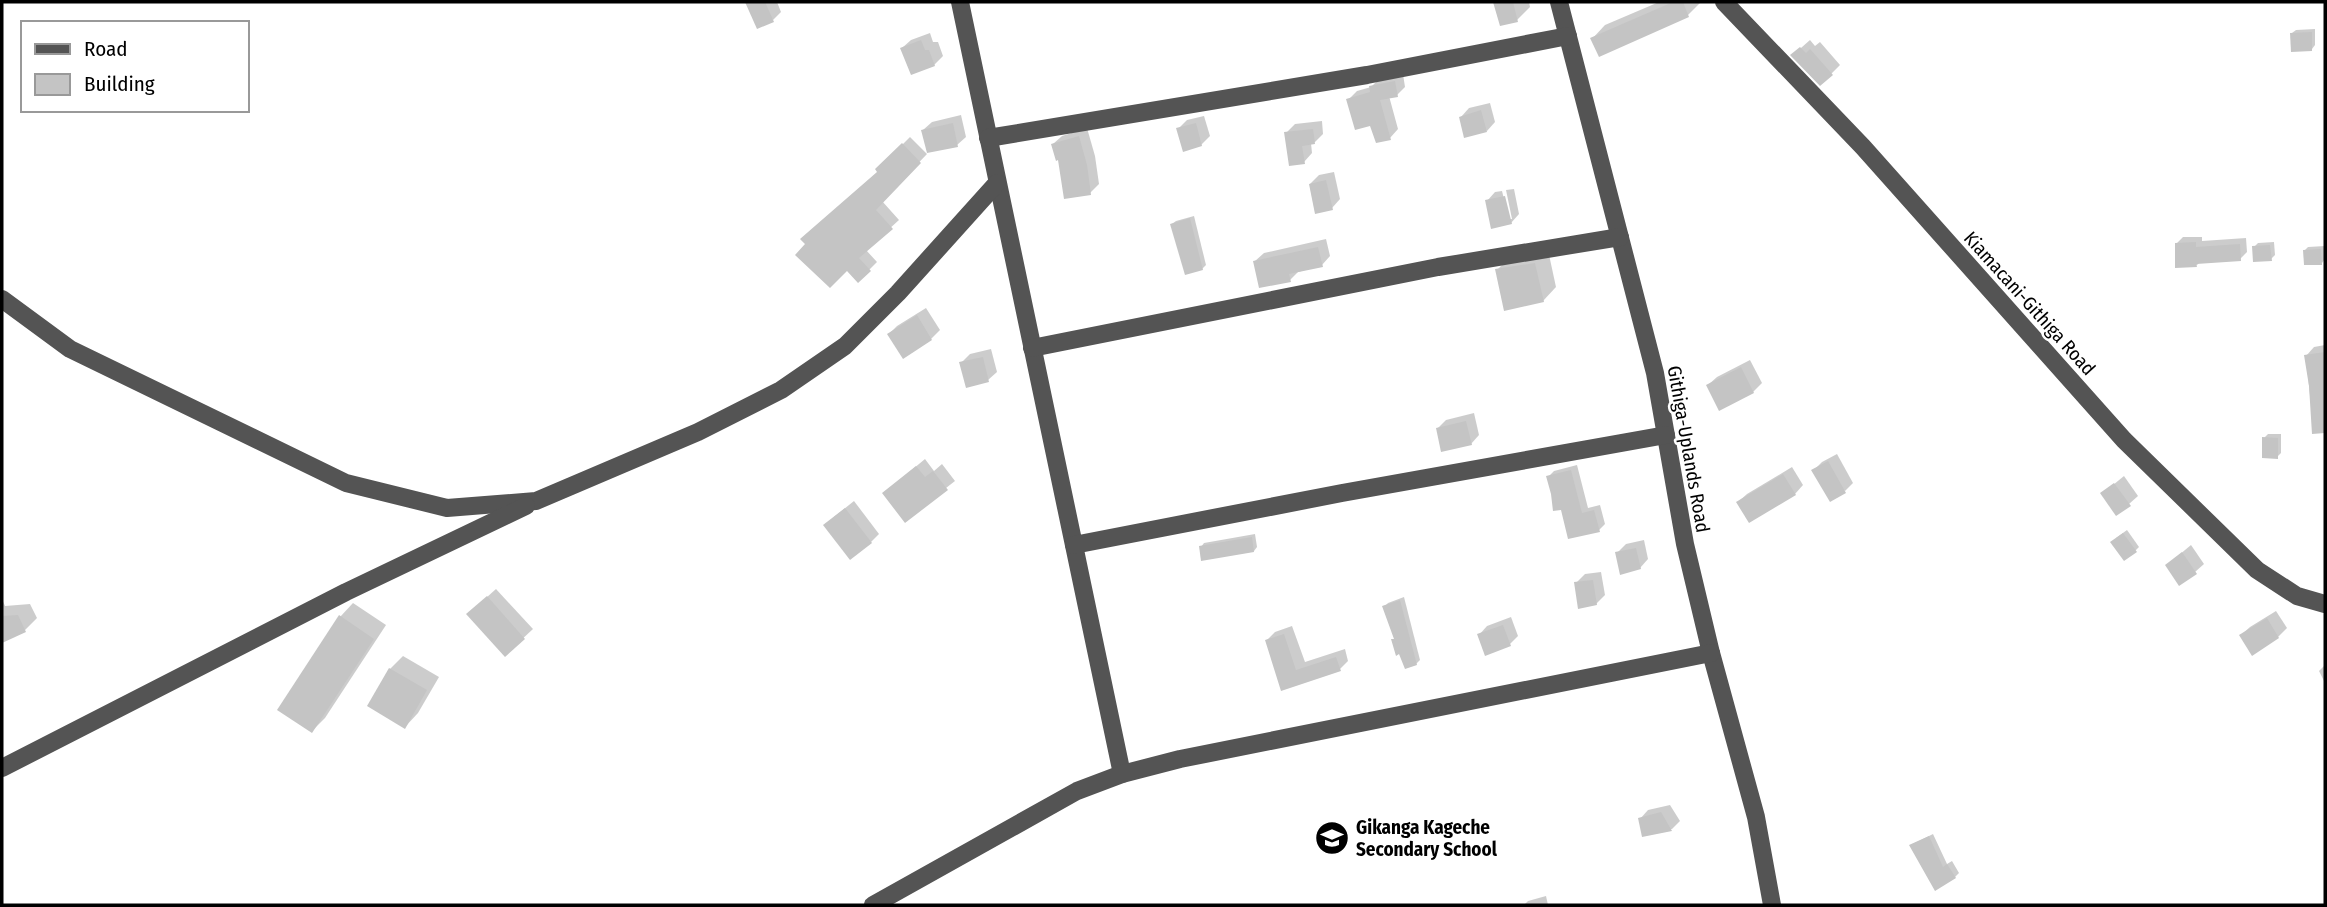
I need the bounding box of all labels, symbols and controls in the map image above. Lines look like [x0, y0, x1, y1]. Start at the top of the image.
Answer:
legend [21, 21, 248, 112]
text: Road [84, 36, 128, 62]
text: Building [84, 71, 155, 97]
street label: Kiamacani-Githiga Road [1959, 227, 2100, 380]
street label: Githiga-Uplands Road [1663, 364, 1715, 534]
place label: Gikanga Kageche Secondary School [1356, 816, 1498, 861]
school or university icon: Gikanga Kageche Secondary School [1313, 819, 1351, 857]

